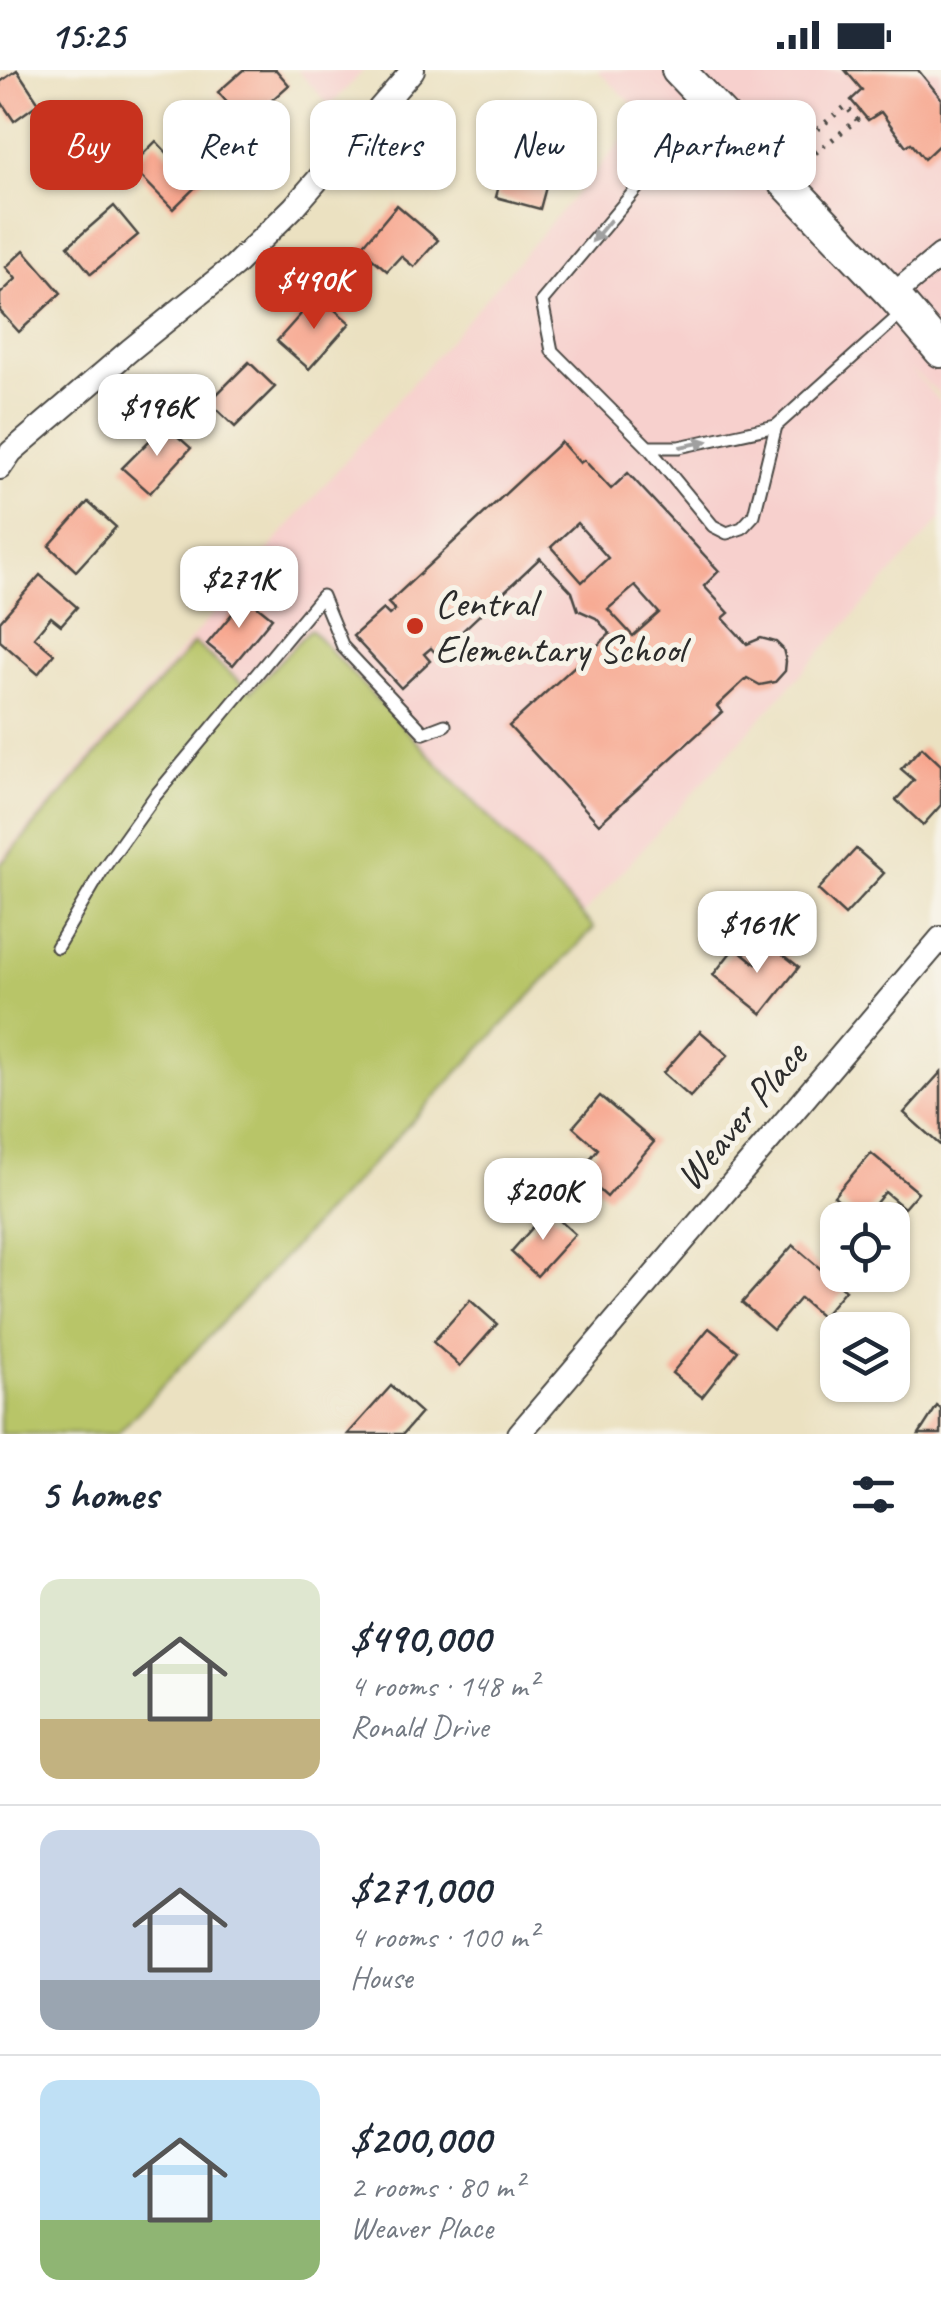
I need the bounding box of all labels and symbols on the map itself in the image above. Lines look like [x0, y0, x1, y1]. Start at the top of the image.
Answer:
one-way arrow [590, 218, 612, 243]
pin: $490K [244, 247, 384, 332]
pin: $196K [87, 374, 227, 459]
one-way arrow [679, 435, 710, 451]
pin: $271K [169, 546, 309, 631]
place label: Central Elementary School [435, 578, 691, 674]
marker: Central Elementary School [404, 615, 426, 637]
pin: $161K [687, 891, 827, 976]
street label: Weaver Place [664, 1029, 819, 1200]
pin: $200K [473, 1158, 613, 1243]

